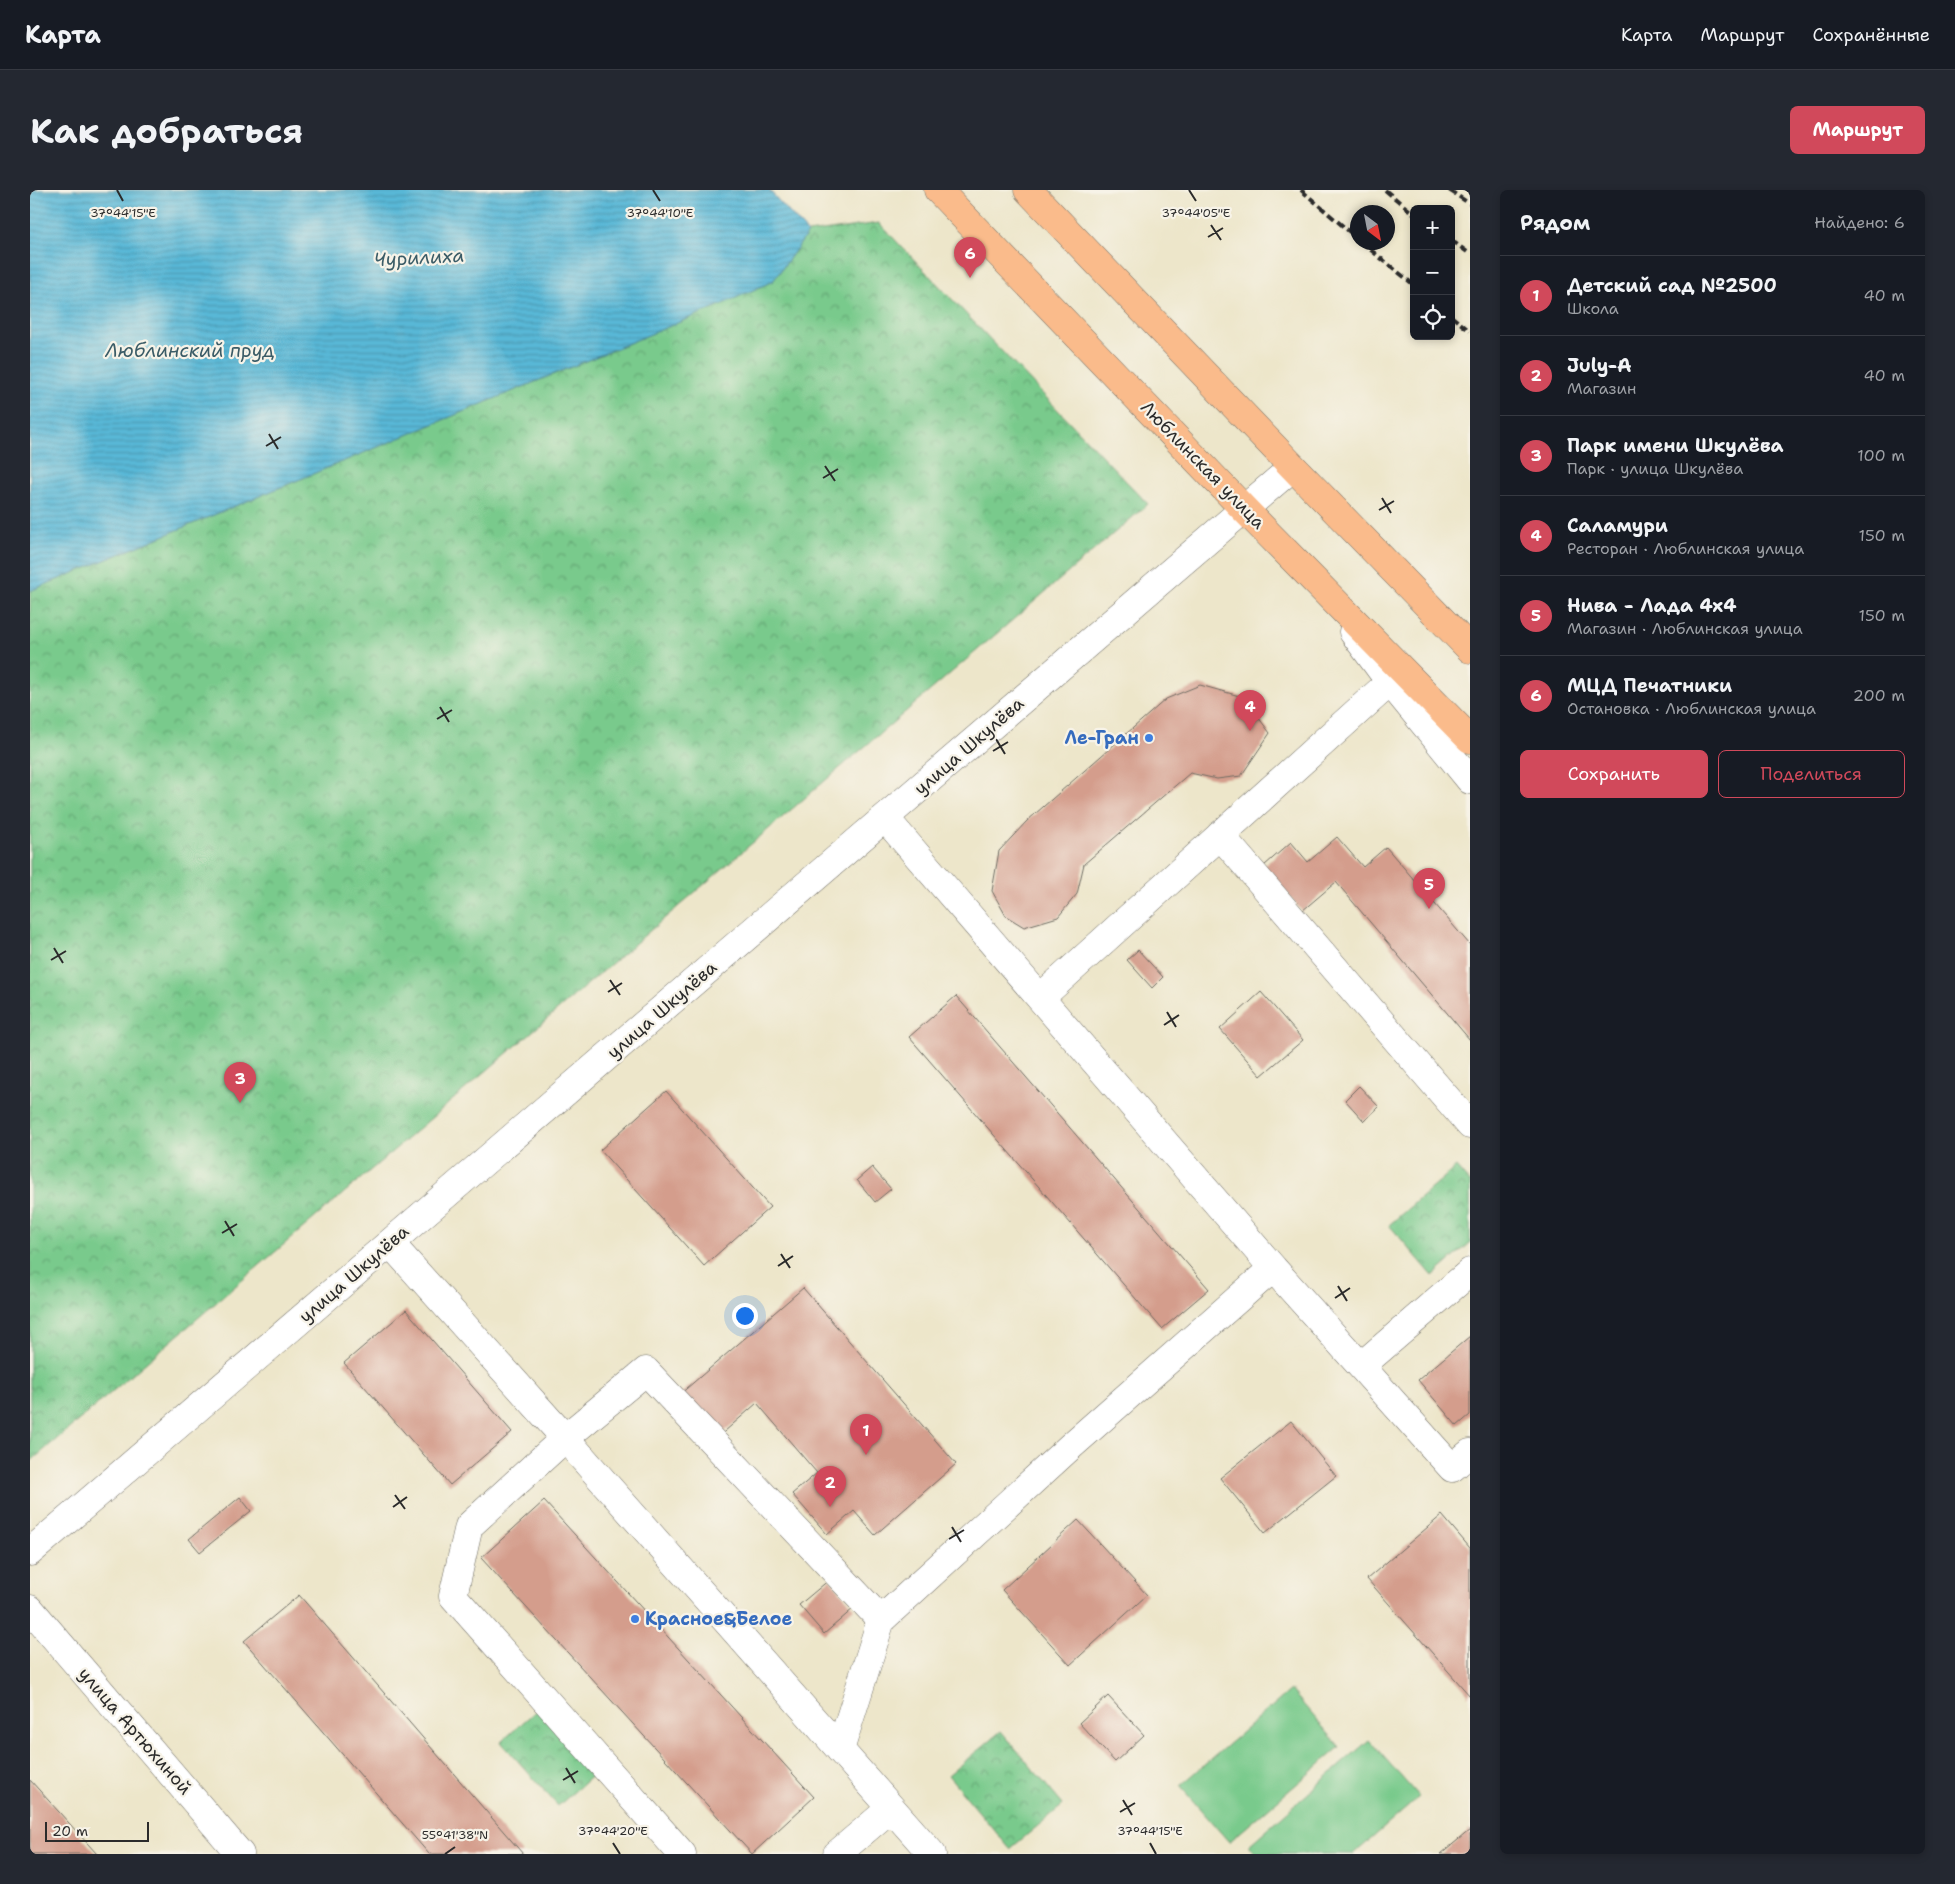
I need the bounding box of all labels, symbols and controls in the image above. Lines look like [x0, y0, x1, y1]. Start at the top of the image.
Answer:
text: Карта [25, 19, 101, 51]
text: Карта [1621, 23, 1672, 47]
text: Маршрут [1700, 23, 1784, 47]
text: Сохранённые [1812, 23, 1930, 47]
button: Маршрут [1790, 106, 1925, 154]
text: Как добраться [30, 107, 303, 154]
text: 37°44'15"E [90, 205, 156, 221]
text: 37°44'10"E [627, 205, 693, 221]
text: 37°44'05"E [1162, 205, 1230, 221]
north arrow [1350, 205, 1395, 250]
map controls [1410, 205, 1455, 340]
button: + [1410, 205, 1455, 250]
text: Рядом [1520, 209, 1590, 237]
text: Найдено: 6 [1814, 212, 1905, 233]
pin: 6 [954, 237, 986, 278]
water label: Чурилиха [373, 243, 465, 272]
button: − [1410, 250, 1455, 295]
text: Детский сад №2500 [1567, 273, 1777, 298]
text: 1 [1532, 285, 1540, 306]
text: 40 m [1863, 285, 1905, 306]
button: locate [1410, 295, 1455, 340]
text: Школа [1567, 298, 1619, 319]
water label: Люблинский пруд [104, 338, 275, 363]
text: July-A [1567, 353, 1632, 378]
text: 2 [1530, 365, 1542, 386]
text: 40 m [1863, 365, 1905, 386]
text: Магазин [1567, 378, 1636, 399]
street label: Люблинская улица [1135, 396, 1271, 534]
text: Парк имени Шкулёва [1567, 433, 1784, 458]
text: 3 [1530, 445, 1542, 466]
text: 100 m [1857, 445, 1905, 466]
text: Парк · улица Шкулёва [1567, 458, 1743, 479]
text: Саламури [1567, 513, 1668, 538]
text: 4 [1530, 525, 1542, 546]
text: 150 m [1858, 525, 1905, 546]
text: Ресторан · Люблинская улица [1567, 538, 1804, 559]
text: Нива - Лада 4х4 [1567, 593, 1737, 618]
text: 5 [1531, 605, 1541, 626]
text: 150 m [1858, 605, 1905, 626]
text: Магазин · Люблинская улица [1567, 618, 1803, 639]
text: МЦД Печатники [1567, 673, 1732, 698]
text: 6 [1530, 685, 1542, 706]
text: 200 m [1853, 685, 1905, 706]
pin: 4 [1234, 690, 1266, 731]
street label: улица Шкулёва [909, 692, 1029, 800]
text: Остановка · Люблинская улица [1567, 698, 1816, 719]
place label: Ле-Гран [1065, 726, 1139, 750]
marker: Ле-Гран [1143, 732, 1155, 744]
button: Сохранить [1520, 750, 1708, 798]
button: Поделиться [1718, 750, 1905, 798]
pin: 5 [1413, 868, 1445, 909]
street label: улица Шкулёва [602, 956, 722, 1064]
pin: 3 [224, 1062, 256, 1103]
street label: улица Шкулёва [294, 1220, 414, 1328]
your location [732, 1303, 758, 1329]
pin: 1 [850, 1414, 882, 1455]
pin: 2 [814, 1466, 846, 1507]
place label: Красное&Белое [645, 1607, 792, 1631]
marker: Красное&Белое [629, 1613, 641, 1625]
street label: улица Артюхиной [73, 1662, 197, 1800]
scale bar [45, 1819, 149, 1842]
text: 20 m [52, 1822, 88, 1840]
text: 37°44'20"E [578, 1823, 648, 1839]
text: 37°44'15"E [1117, 1823, 1183, 1839]
text: 55°41'38"N [422, 1827, 488, 1843]

